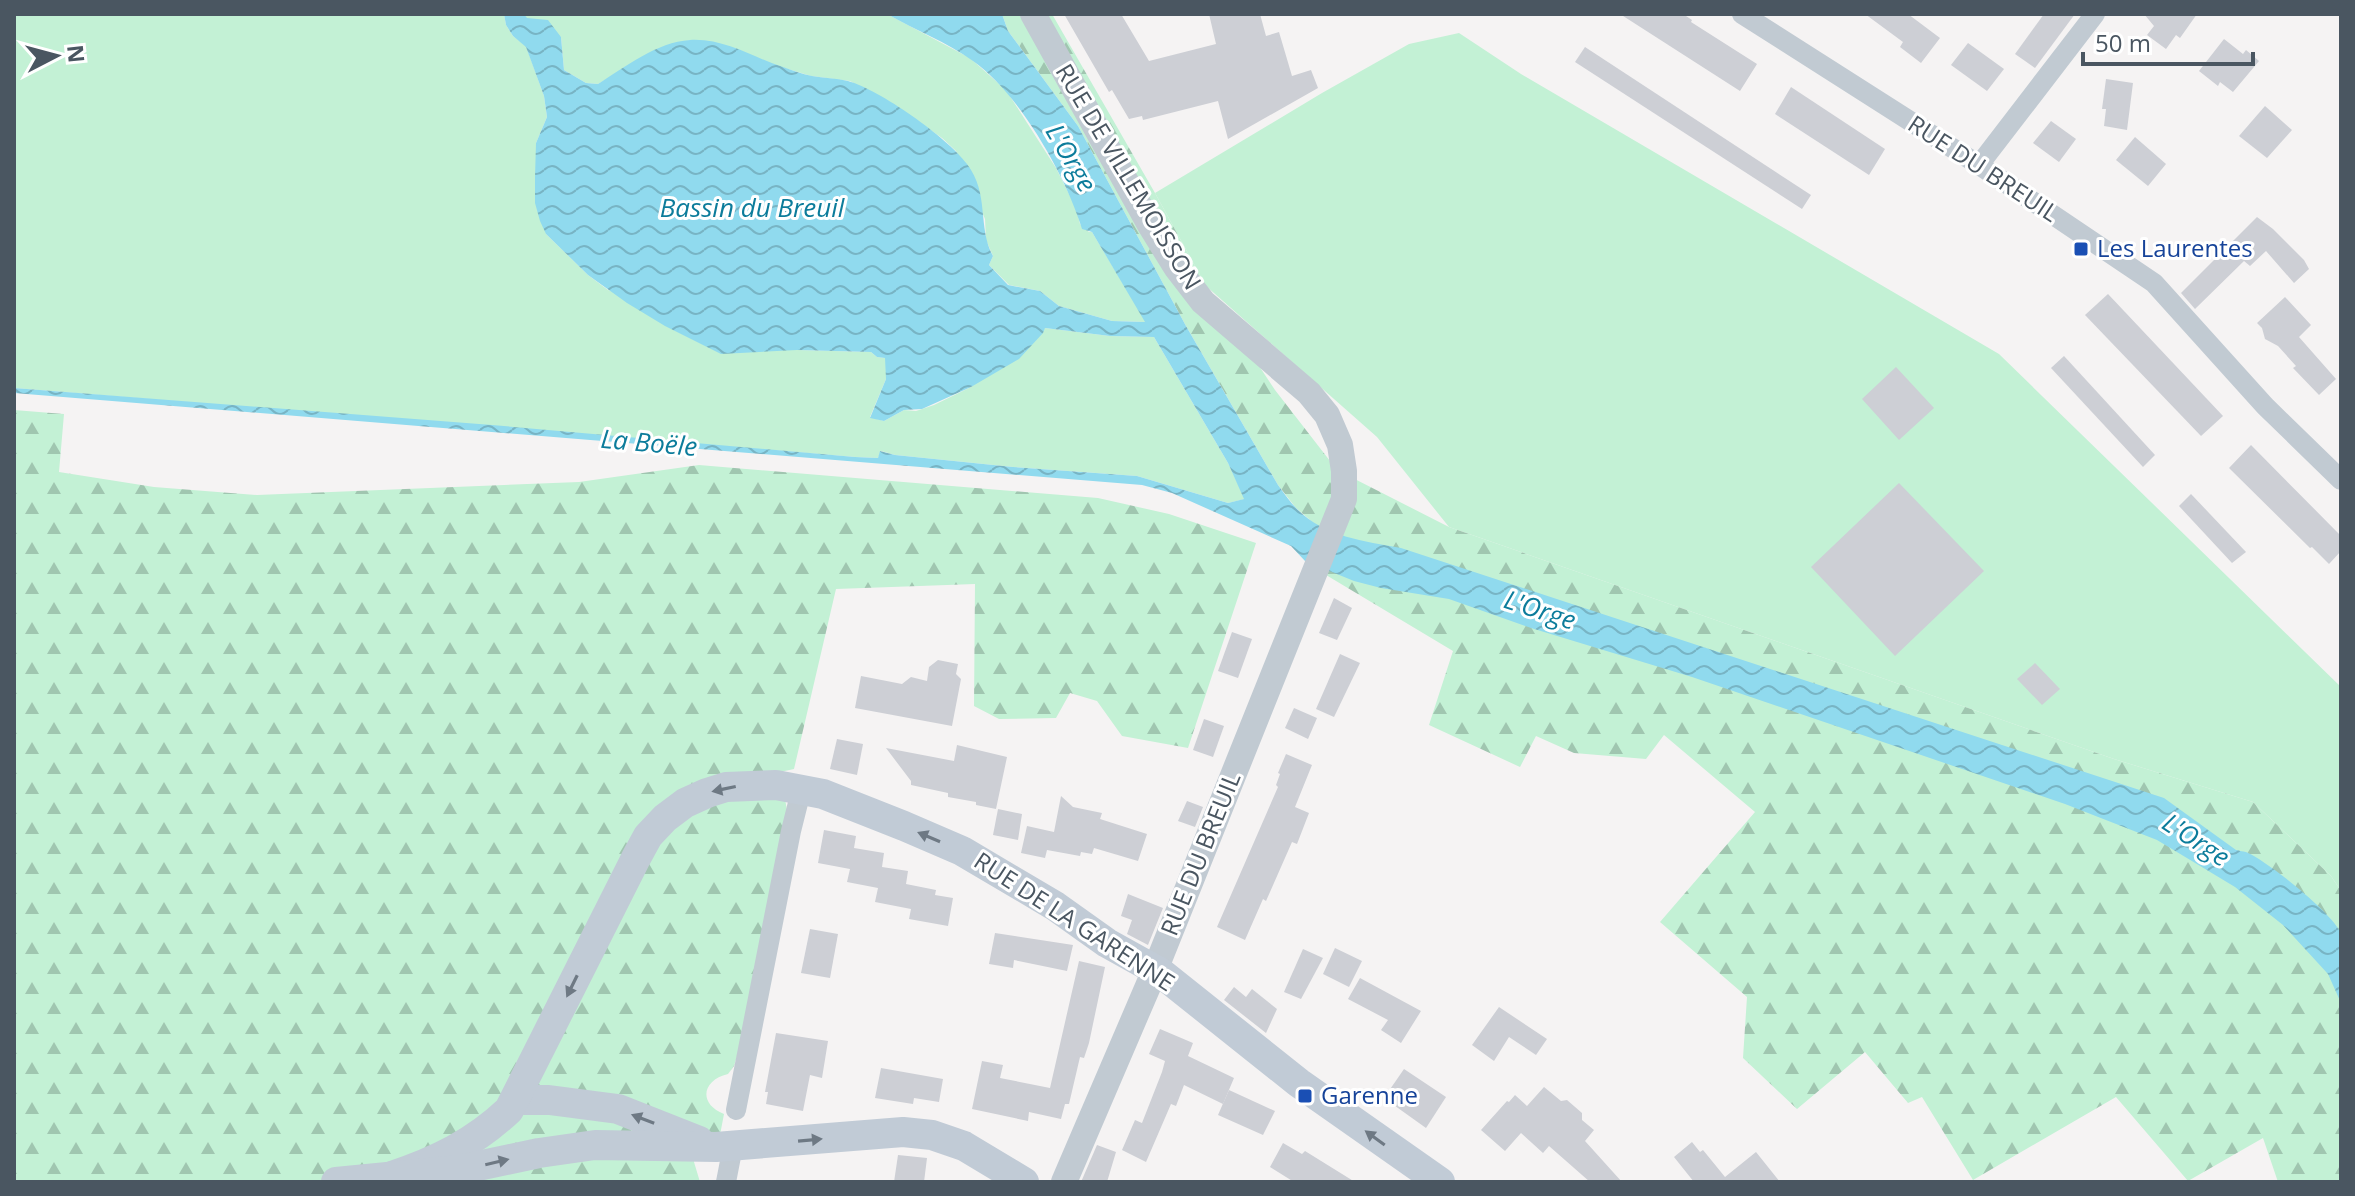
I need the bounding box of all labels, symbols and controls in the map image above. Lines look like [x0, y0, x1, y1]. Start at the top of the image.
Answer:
north arrow [16, 16, 96, 96]
scale bar [2083, 16, 2253, 66]
text: 50 m [2095, 26, 2151, 59]
text: N [61, 43, 93, 64]
street label: RUE DE VILLEMOISSON [1049, 57, 1210, 295]
street label: RUE DU BREUIL [1902, 107, 2066, 229]
water label: L'Orge [1038, 117, 1106, 198]
water label: Bassin du Breuil [660, 189, 846, 225]
place label: Les Laurentes [2097, 231, 2253, 264]
marker: Les Laurentes [2072, 240, 2090, 258]
water label: La Boële [599, 420, 699, 464]
water label: L'Orge [1500, 581, 1581, 638]
street label: RUE DU BREUIL [1152, 767, 1247, 940]
one-way arrow [712, 783, 737, 796]
water label: L'Orge [2156, 804, 2237, 874]
one-way arrow [917, 831, 941, 844]
street label: RUE DE LA GARENNE [968, 843, 1182, 998]
one-way arrow [566, 975, 579, 998]
place label: Garenne [1321, 1078, 1418, 1111]
marker: Garenne [1296, 1087, 1314, 1105]
one-way arrow [631, 1112, 655, 1125]
one-way arrow [1365, 1131, 1386, 1146]
one-way arrow [798, 1133, 823, 1146]
one-way arrow [484, 1155, 509, 1168]

